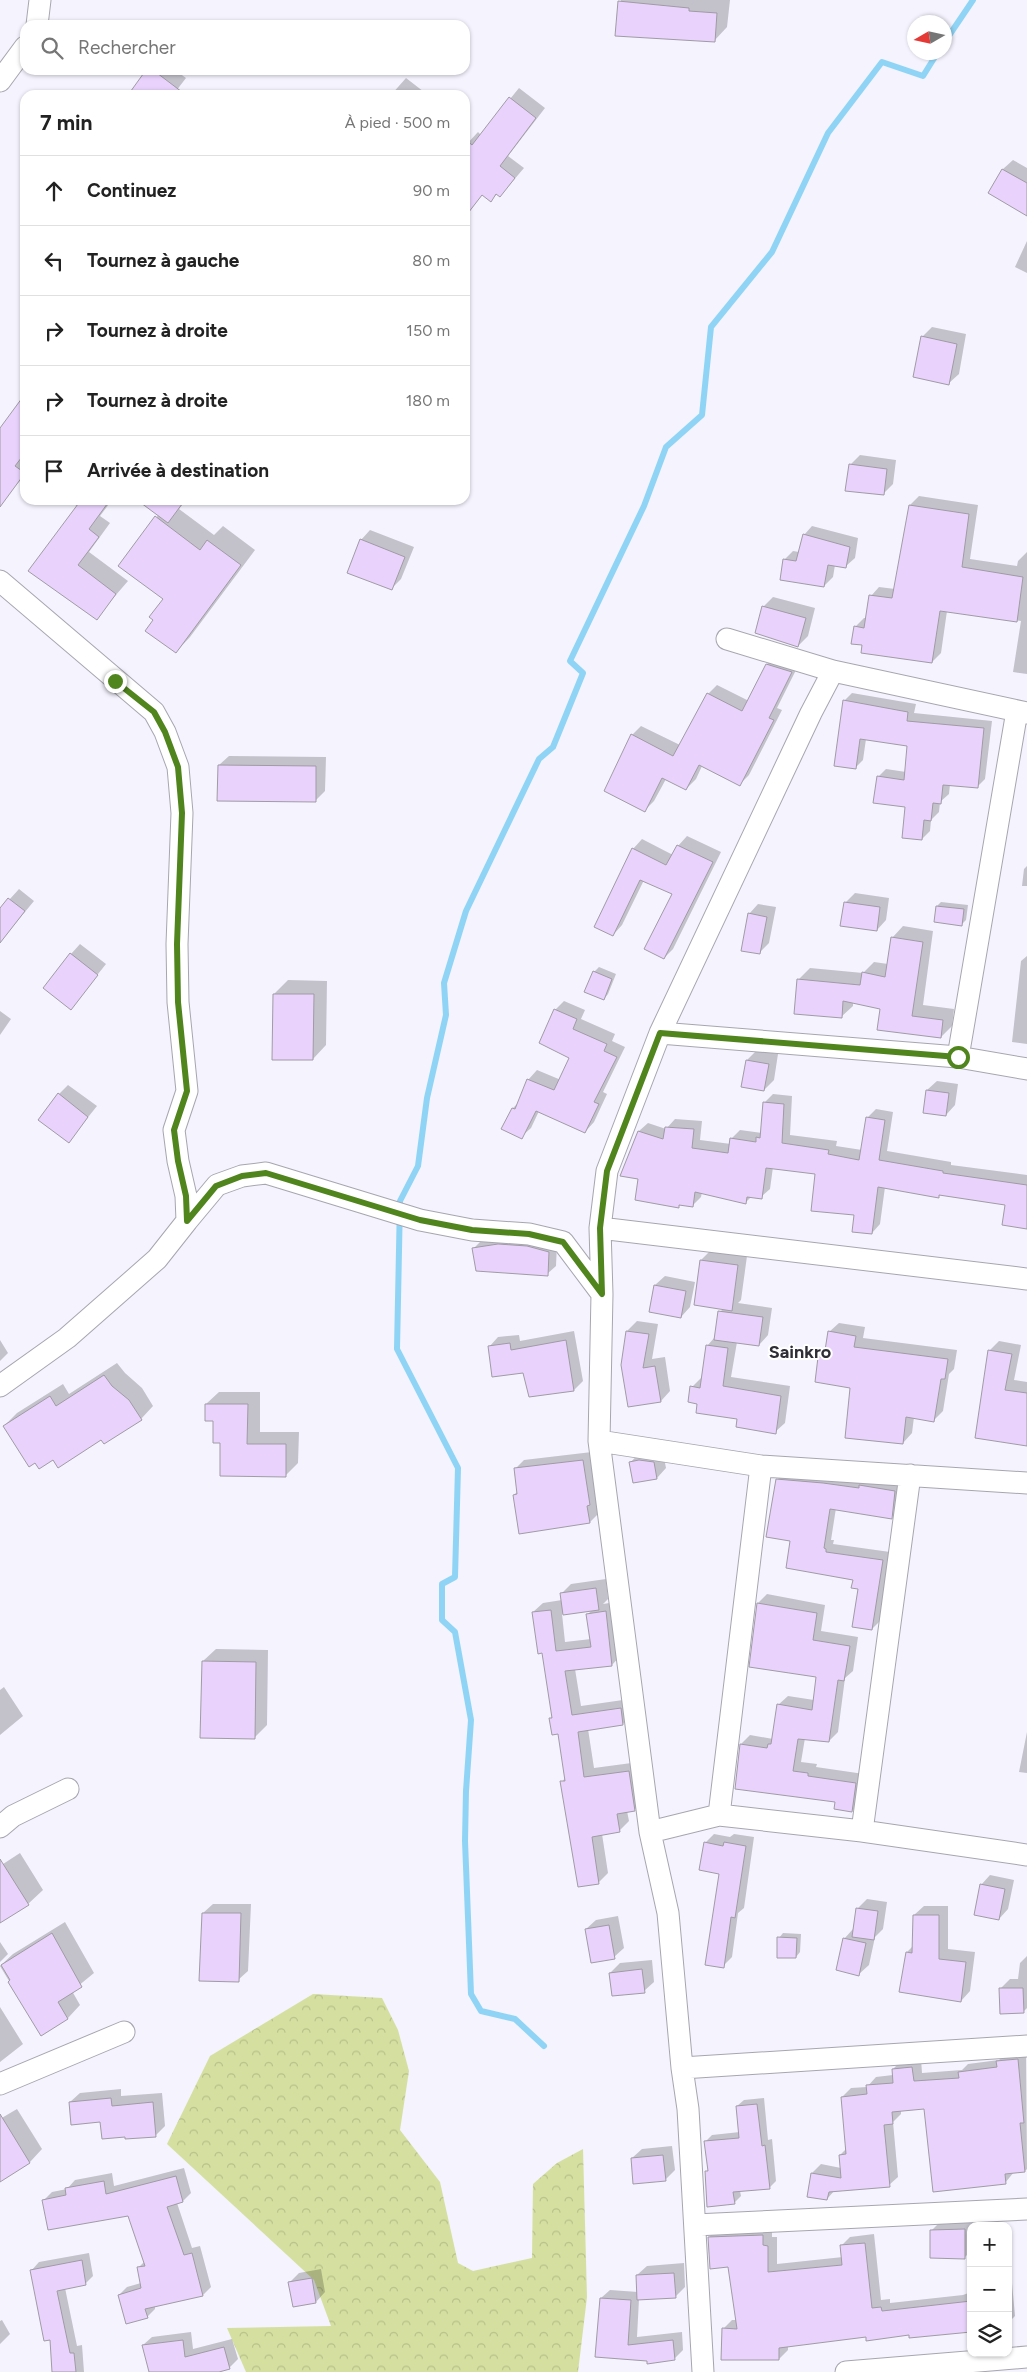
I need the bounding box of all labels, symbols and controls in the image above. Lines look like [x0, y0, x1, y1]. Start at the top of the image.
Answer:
north arrow [907, 15, 952, 60]
search box [20, 20, 470, 75]
icon: search [38, 34, 66, 62]
text: Rechercher [78, 36, 176, 59]
text: 7 min [40, 110, 92, 135]
text: À pied · 500 m [345, 113, 450, 132]
icon: ahead [40, 177, 68, 205]
text: Continuez [87, 179, 176, 202]
text: 90 m [413, 181, 450, 200]
icon: left [40, 247, 68, 275]
text: Tournez à gauche [87, 249, 239, 272]
text: 80 m [412, 251, 450, 270]
icon: right [40, 317, 68, 345]
text: Tournez à droite [87, 319, 228, 342]
text: 150 m [406, 321, 450, 340]
icon: right [40, 387, 68, 415]
text: Tournez à droite [87, 389, 228, 412]
text: 180 m [406, 391, 450, 410]
icon: arrive [40, 457, 68, 485]
text: Arrivée à destination [87, 459, 269, 482]
route end [104, 670, 127, 693]
route start [947, 1046, 970, 1069]
district label: Sainkro [769, 1341, 831, 1363]
map controls [967, 2222, 1012, 2357]
button: + [967, 2222, 1012, 2267]
button: − [967, 2267, 1012, 2312]
button: layers [967, 2312, 1012, 2357]

